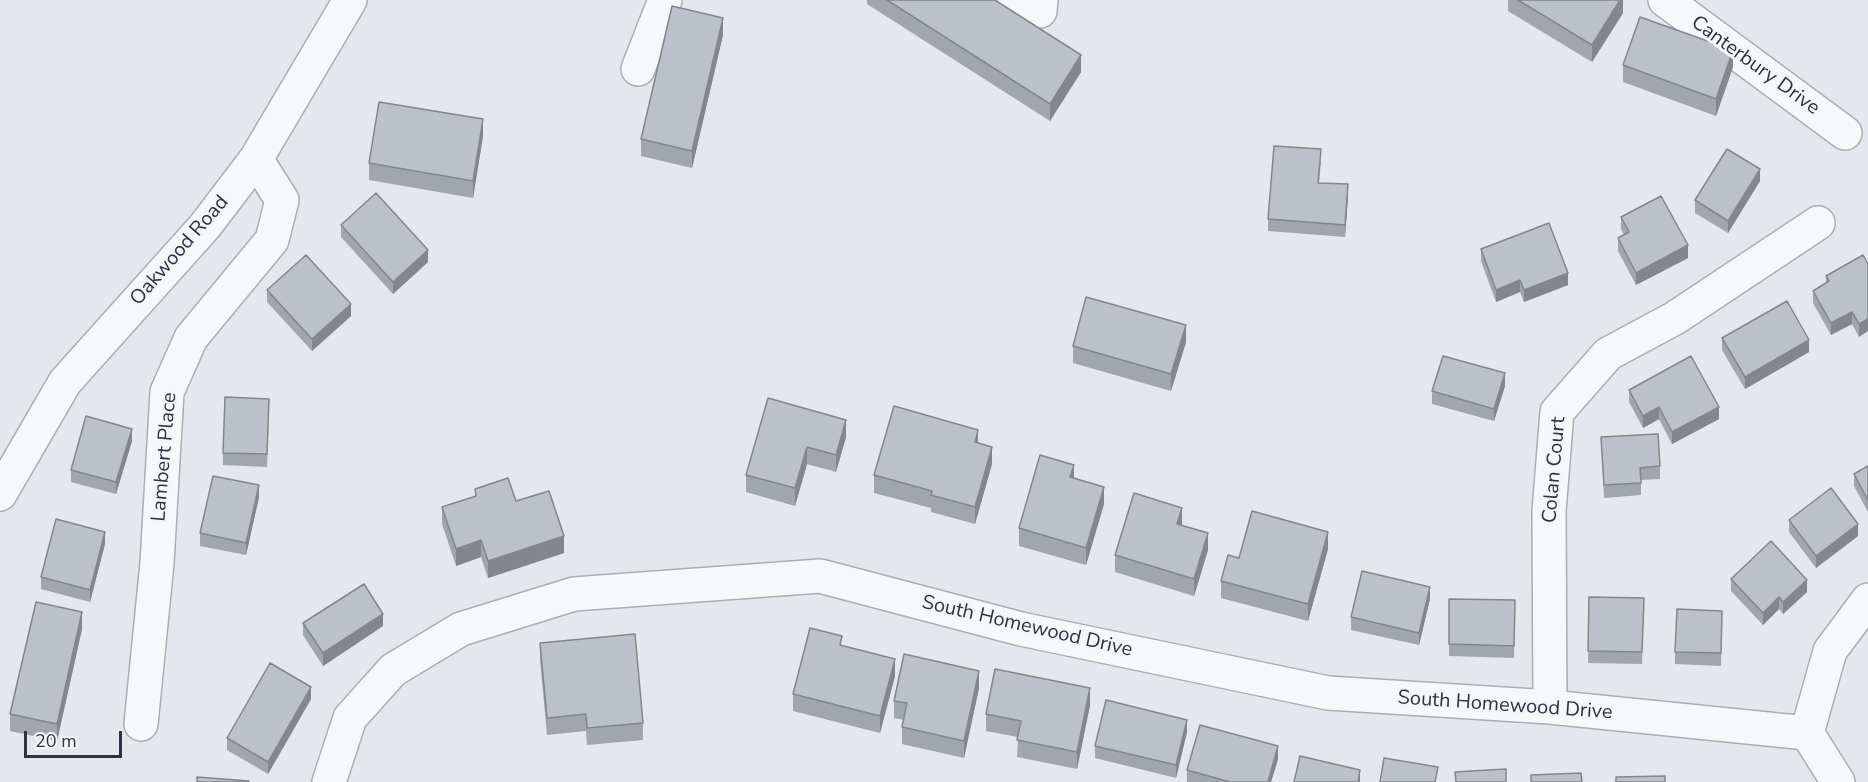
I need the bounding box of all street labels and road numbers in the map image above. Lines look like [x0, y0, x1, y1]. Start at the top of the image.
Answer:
street label: Canterbury Drive [1686, 11, 1824, 121]
street label: Oakwood Road [126, 191, 234, 311]
street label: Lambert Place [147, 391, 183, 523]
street label: Colan Court [1538, 416, 1572, 524]
street label: South Homewood Drive [919, 591, 1135, 663]
street label: South Homewood Drive [1397, 687, 1613, 725]

